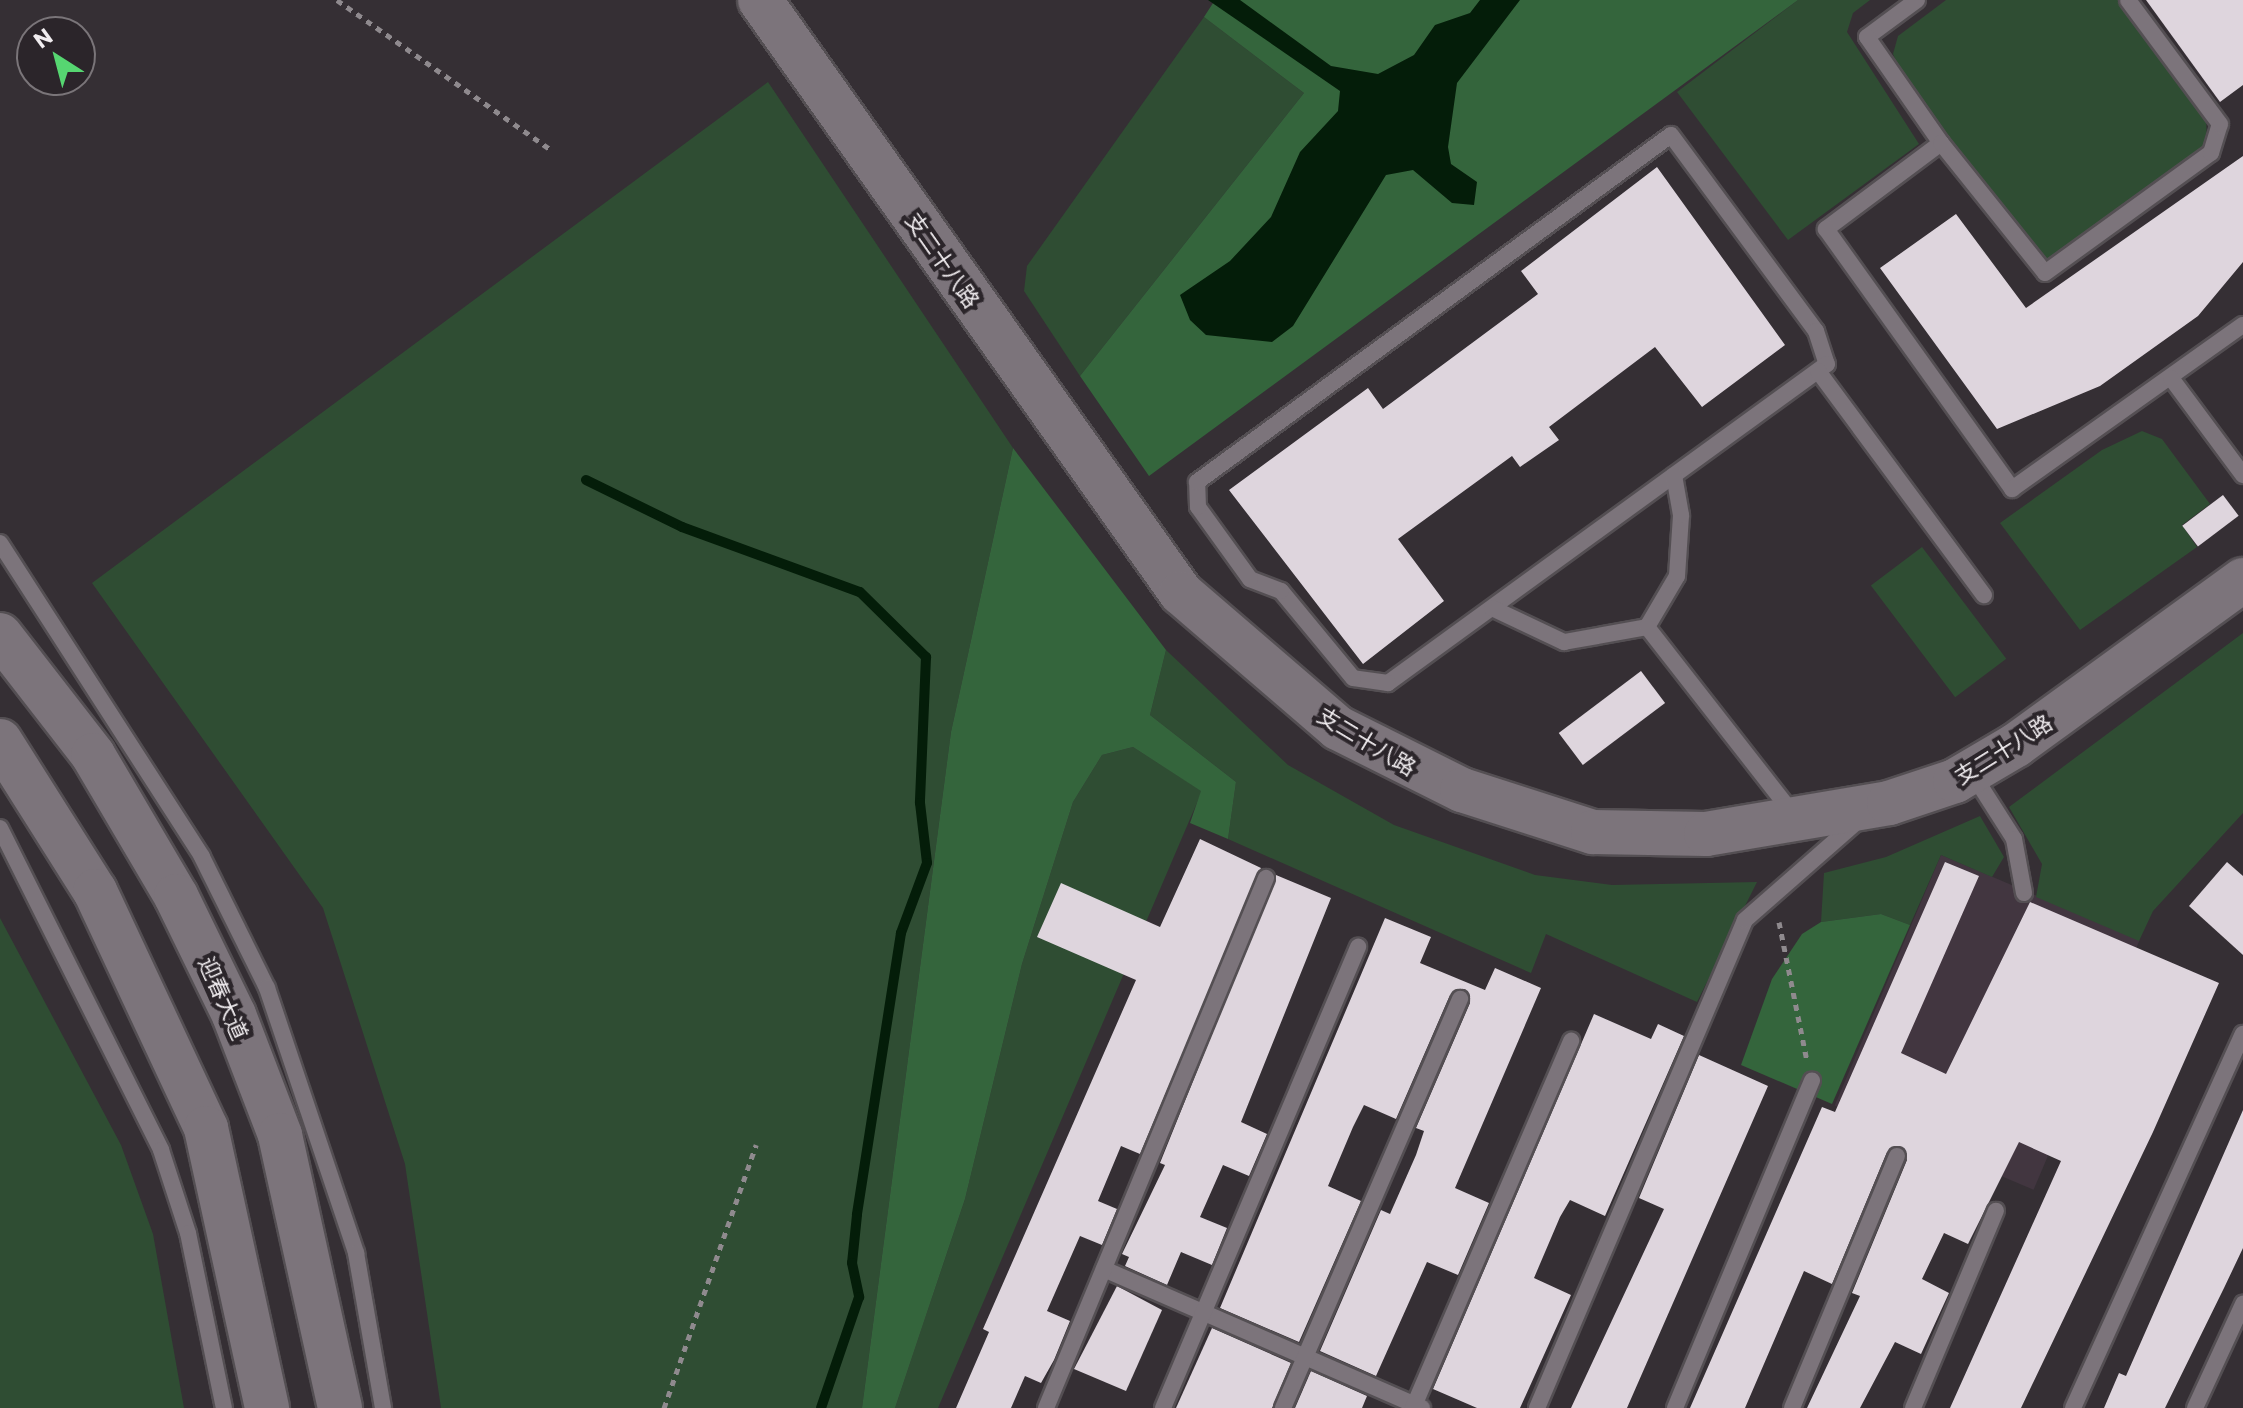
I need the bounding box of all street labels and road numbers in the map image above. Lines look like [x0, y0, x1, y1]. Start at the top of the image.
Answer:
street label: 支二十八路 [901, 207, 985, 313]
street label: 支二十八路 [1313, 701, 1421, 781]
street label: 支二十八路 [1949, 709, 2057, 789]
street label: 迎春大道 [194, 952, 254, 1044]

